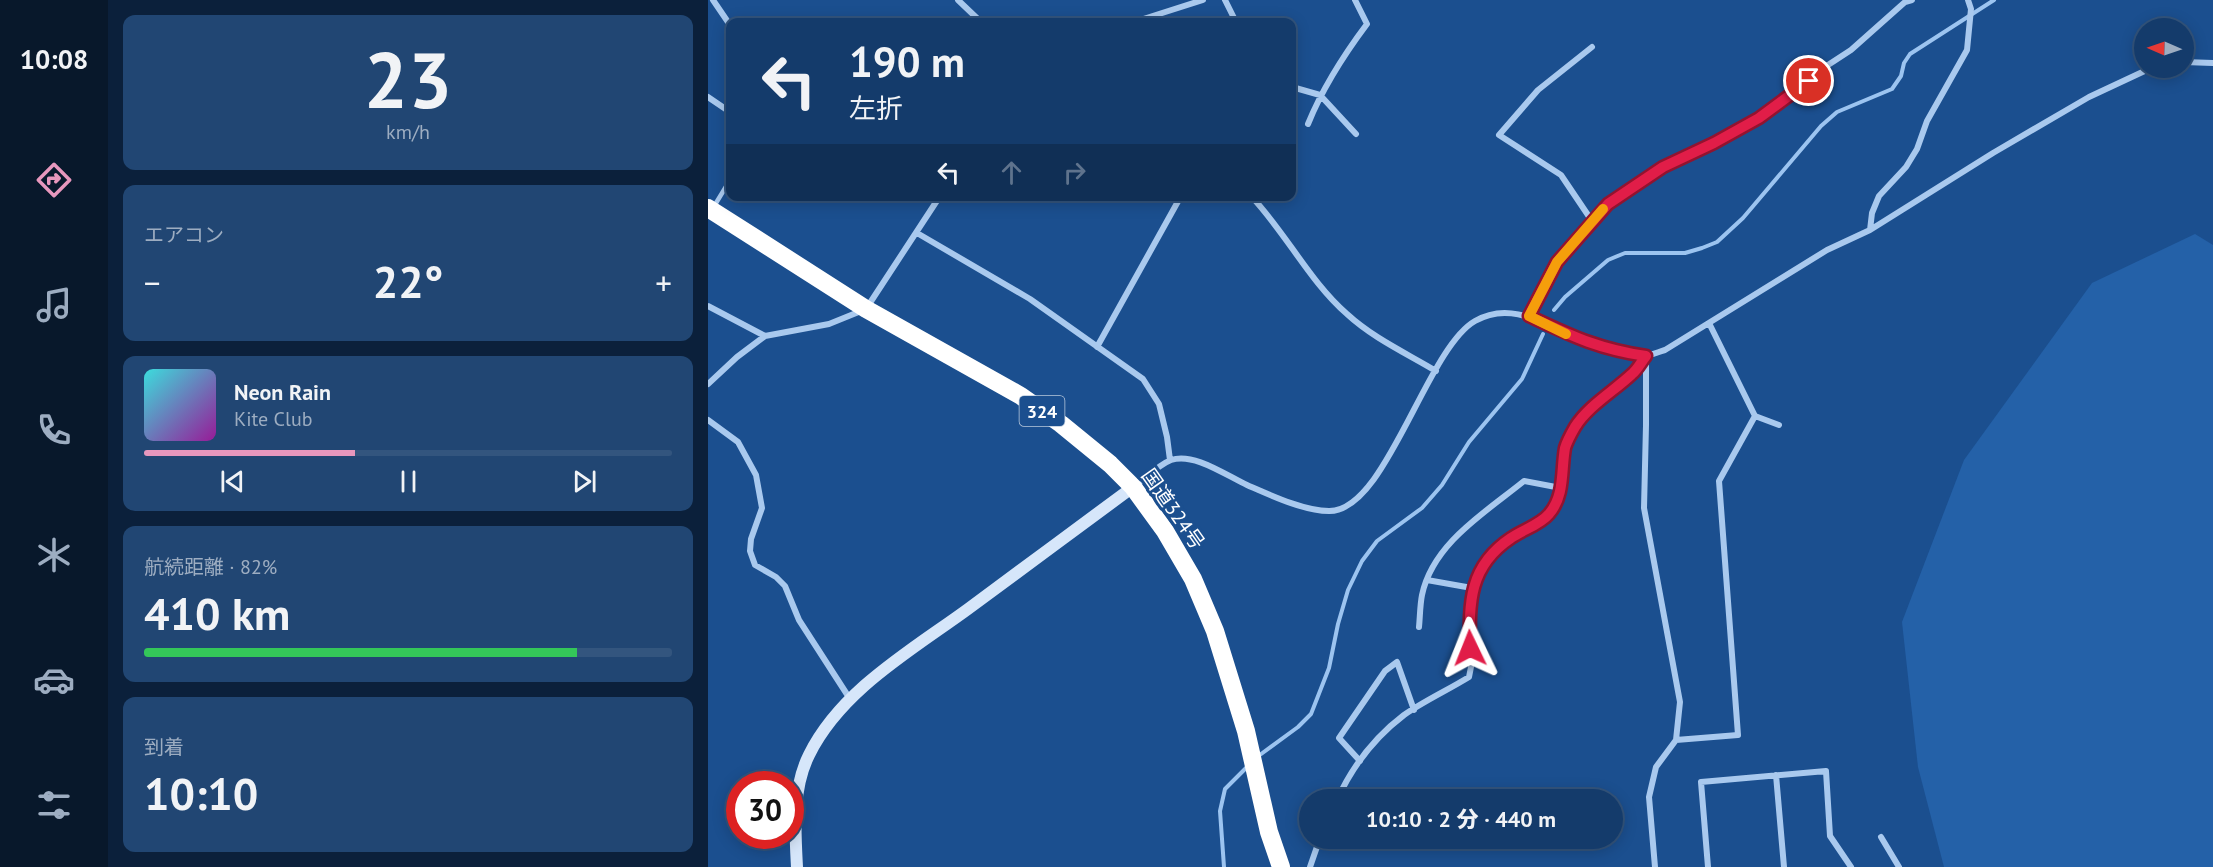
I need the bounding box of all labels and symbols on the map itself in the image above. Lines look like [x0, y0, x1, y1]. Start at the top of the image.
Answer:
north arrow [2134, 18, 2194, 78]
pin [1783, 55, 1834, 106]
road number: 324 [1020, 396, 1064, 426]
street label: 国道324号 [1136, 464, 1210, 554]
position arrow [1438, 616, 1502, 680]
speed limit sign: 30 [726, 771, 804, 849]

